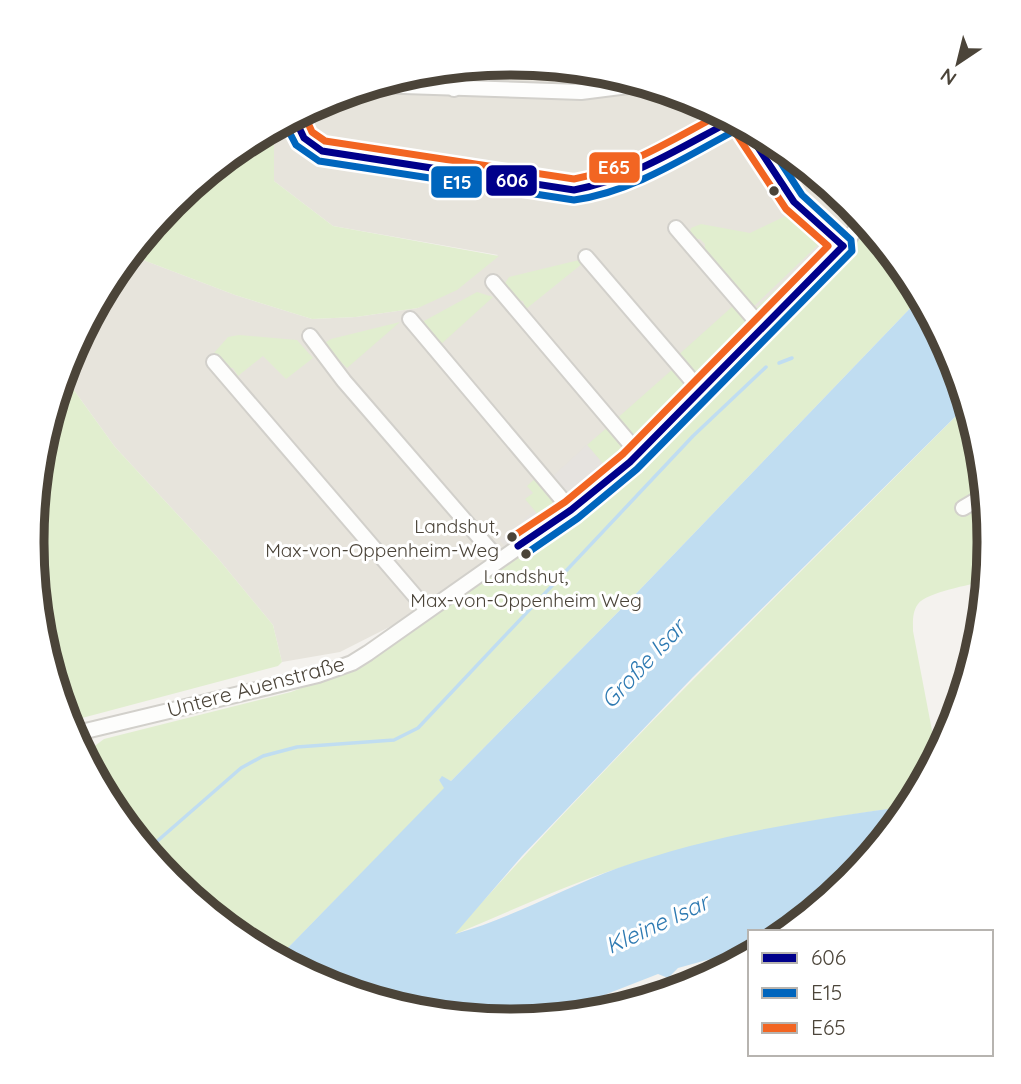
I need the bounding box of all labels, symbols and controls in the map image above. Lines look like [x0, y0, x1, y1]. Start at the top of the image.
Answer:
north arrow [923, 28, 993, 98]
text: N [936, 63, 961, 91]
line badge: E65 [588, 151, 641, 184]
text: E65 [598, 155, 630, 179]
line badge: 606 [485, 164, 538, 197]
line badge: E15 [430, 165, 483, 199]
text: 606 [496, 168, 528, 192]
text: E15 [442, 170, 472, 194]
unlabelled marker [767, 184, 781, 198]
place label: Landshut, Max-von-Oppenheim-Weg [265, 514, 499, 562]
marker: Landshut, Max-von-Oppenheim-Weg [505, 530, 519, 544]
marker: Landshut, Max-von-Oppenheim Weg [519, 547, 533, 561]
place label: Landshut, Max-von-Oppenheim Weg [410, 564, 642, 612]
water label: Große Isar [594, 611, 693, 714]
street label: Untere Auenstraße [164, 650, 347, 722]
water label: Kleine Isar [601, 886, 716, 960]
legend [748, 930, 993, 1056]
text: 606 [811, 944, 846, 970]
text: E15 [811, 979, 842, 1005]
text: E65 [811, 1014, 846, 1040]

